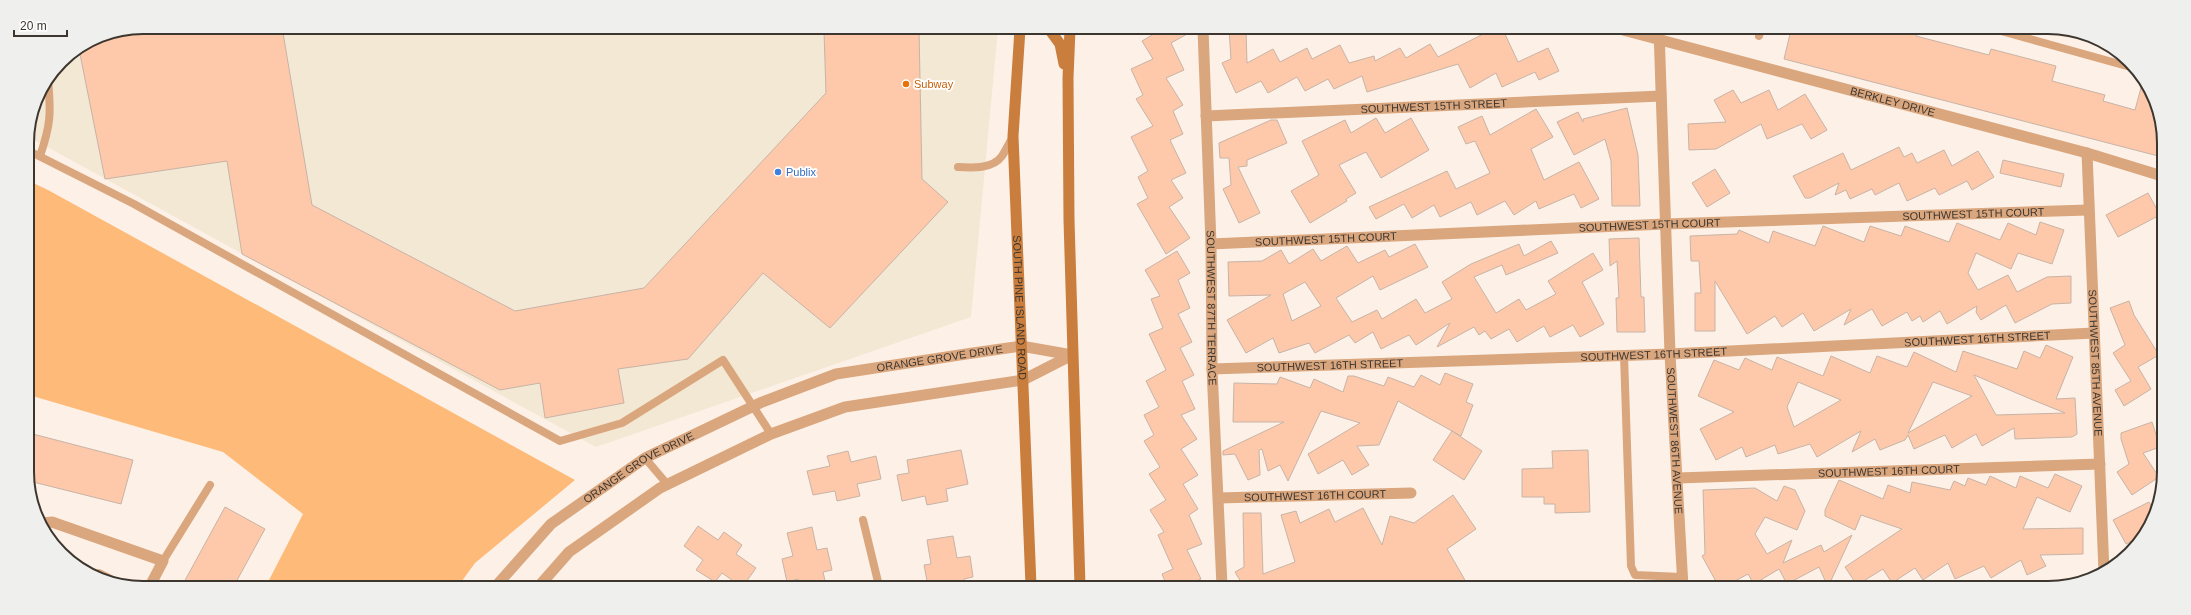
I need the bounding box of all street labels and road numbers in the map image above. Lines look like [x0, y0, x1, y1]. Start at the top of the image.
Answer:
street label: BERKLEY DRIVE [1849, 85, 1936, 118]
street label: SOUTHWEST 15TH STREET [1360, 97, 1508, 115]
street label: SOUTHWEST 15TH COURT [1902, 205, 2045, 222]
street label: SOUTHWEST 15TH COURT [1578, 216, 1721, 234]
street label: SOUTHWEST 87TH TERRACE [1204, 230, 1219, 386]
street label: SOUTHWEST 15TH COURT [1255, 230, 1397, 248]
street label: SOUTH PINE ISLAND ROAD [1011, 235, 1029, 380]
street label: SOUTHWEST 85TH AVENUE [2087, 289, 2104, 437]
street label: SOUTHWEST 16TH STREET [1904, 329, 2051, 348]
street label: ORANGE GROVE DRIVE [876, 343, 1003, 374]
street label: SOUTHWEST 16TH STREET [1580, 345, 1728, 363]
street label: SOUTHWEST 16TH STREET [1256, 357, 1404, 374]
street label: SOUTHWEST 86TH AVENUE [1665, 367, 1685, 514]
street label: ORANGE GROVE DRIVE [581, 430, 696, 505]
street label: SOUTHWEST 16TH COURT [1818, 463, 1960, 479]
street label: SOUTHWEST 16TH COURT [1244, 488, 1386, 503]

